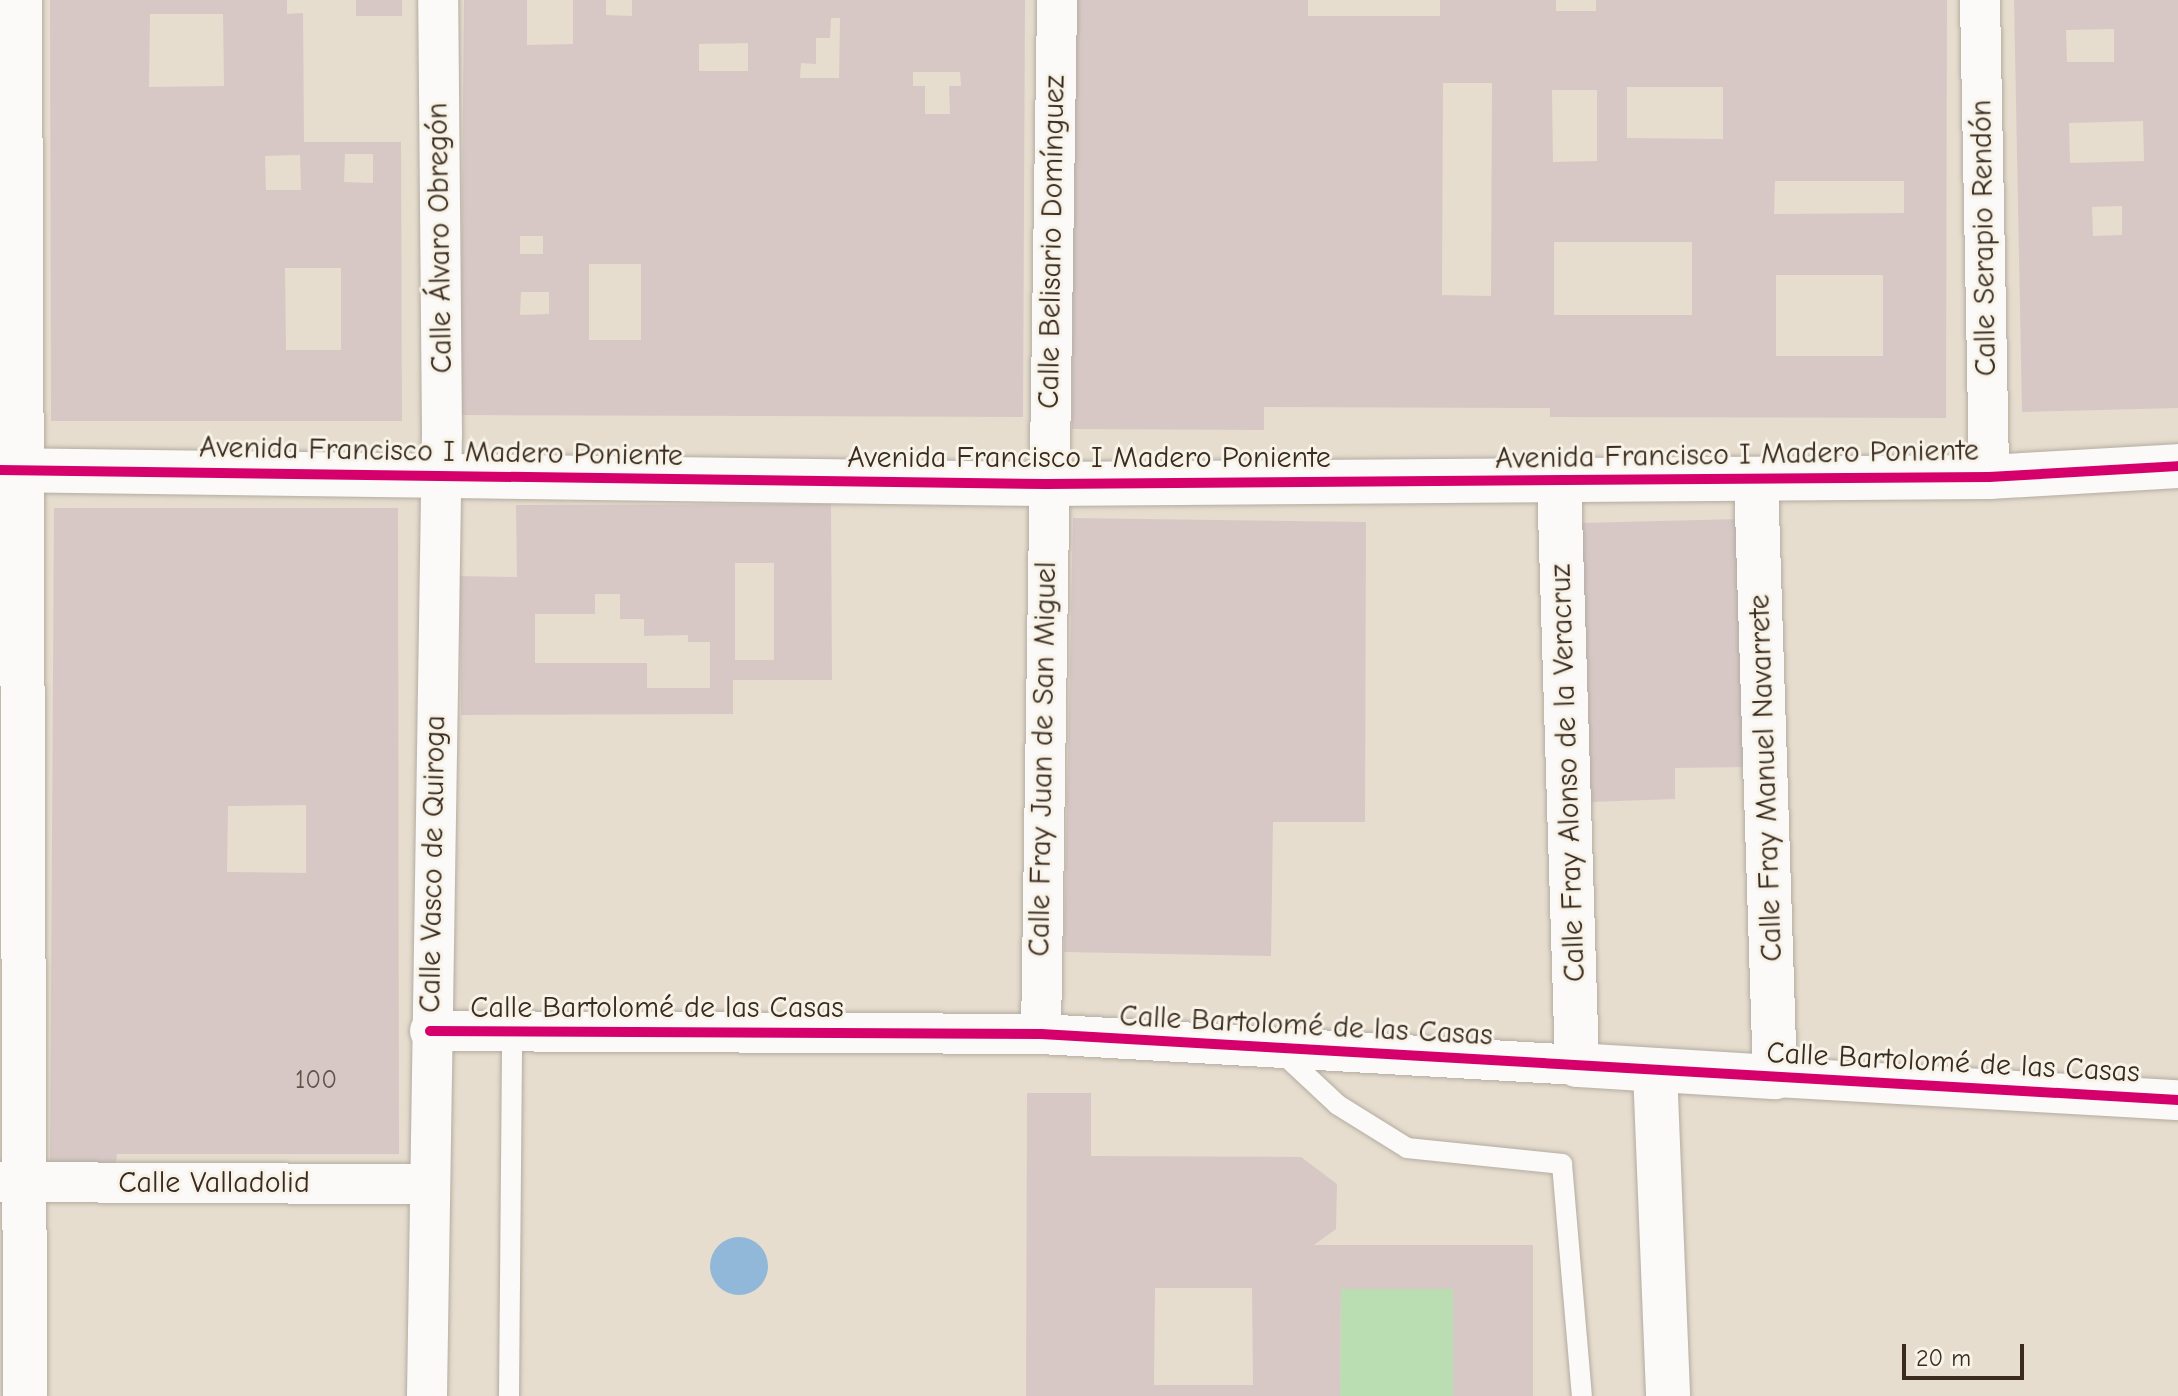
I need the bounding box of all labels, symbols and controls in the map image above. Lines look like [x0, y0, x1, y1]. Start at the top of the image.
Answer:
street label: Calle Belisario Domínguez [1031, 75, 1073, 409]
street label: Calle Serapio Rendón [1964, 99, 2004, 377]
street label: Calle Álvaro Obregón [420, 102, 460, 374]
street label: Avenida Francisco I Madero Poniente [199, 430, 683, 474]
street label: Avenida Francisco I Madero Poniente [1495, 433, 1979, 477]
street label: Avenida Francisco I Madero Poniente [847, 440, 1331, 476]
street label: Calle Fray Juan de San Miguel [1022, 561, 1064, 957]
street label: Calle Fray Alonso de la Veracruz [1543, 563, 1593, 983]
street label: Calle Fray Manuel Navarrete [1742, 594, 1790, 962]
street label: Calle Vasco de Quiroga [412, 715, 454, 1013]
street label: Calle Bartolomé de las Casas [470, 990, 844, 1026]
street label: Calle Bartolomé de las Casas [1118, 998, 1494, 1054]
street label: Calle Bartolomé de las Casas [1765, 1035, 2141, 1091]
house number: 100 [295, 1065, 337, 1097]
street label: Calle Valladolid [118, 1165, 310, 1201]
scale bar [1906, 1328, 2028, 1378]
text: 20 m [1916, 1344, 1971, 1372]

